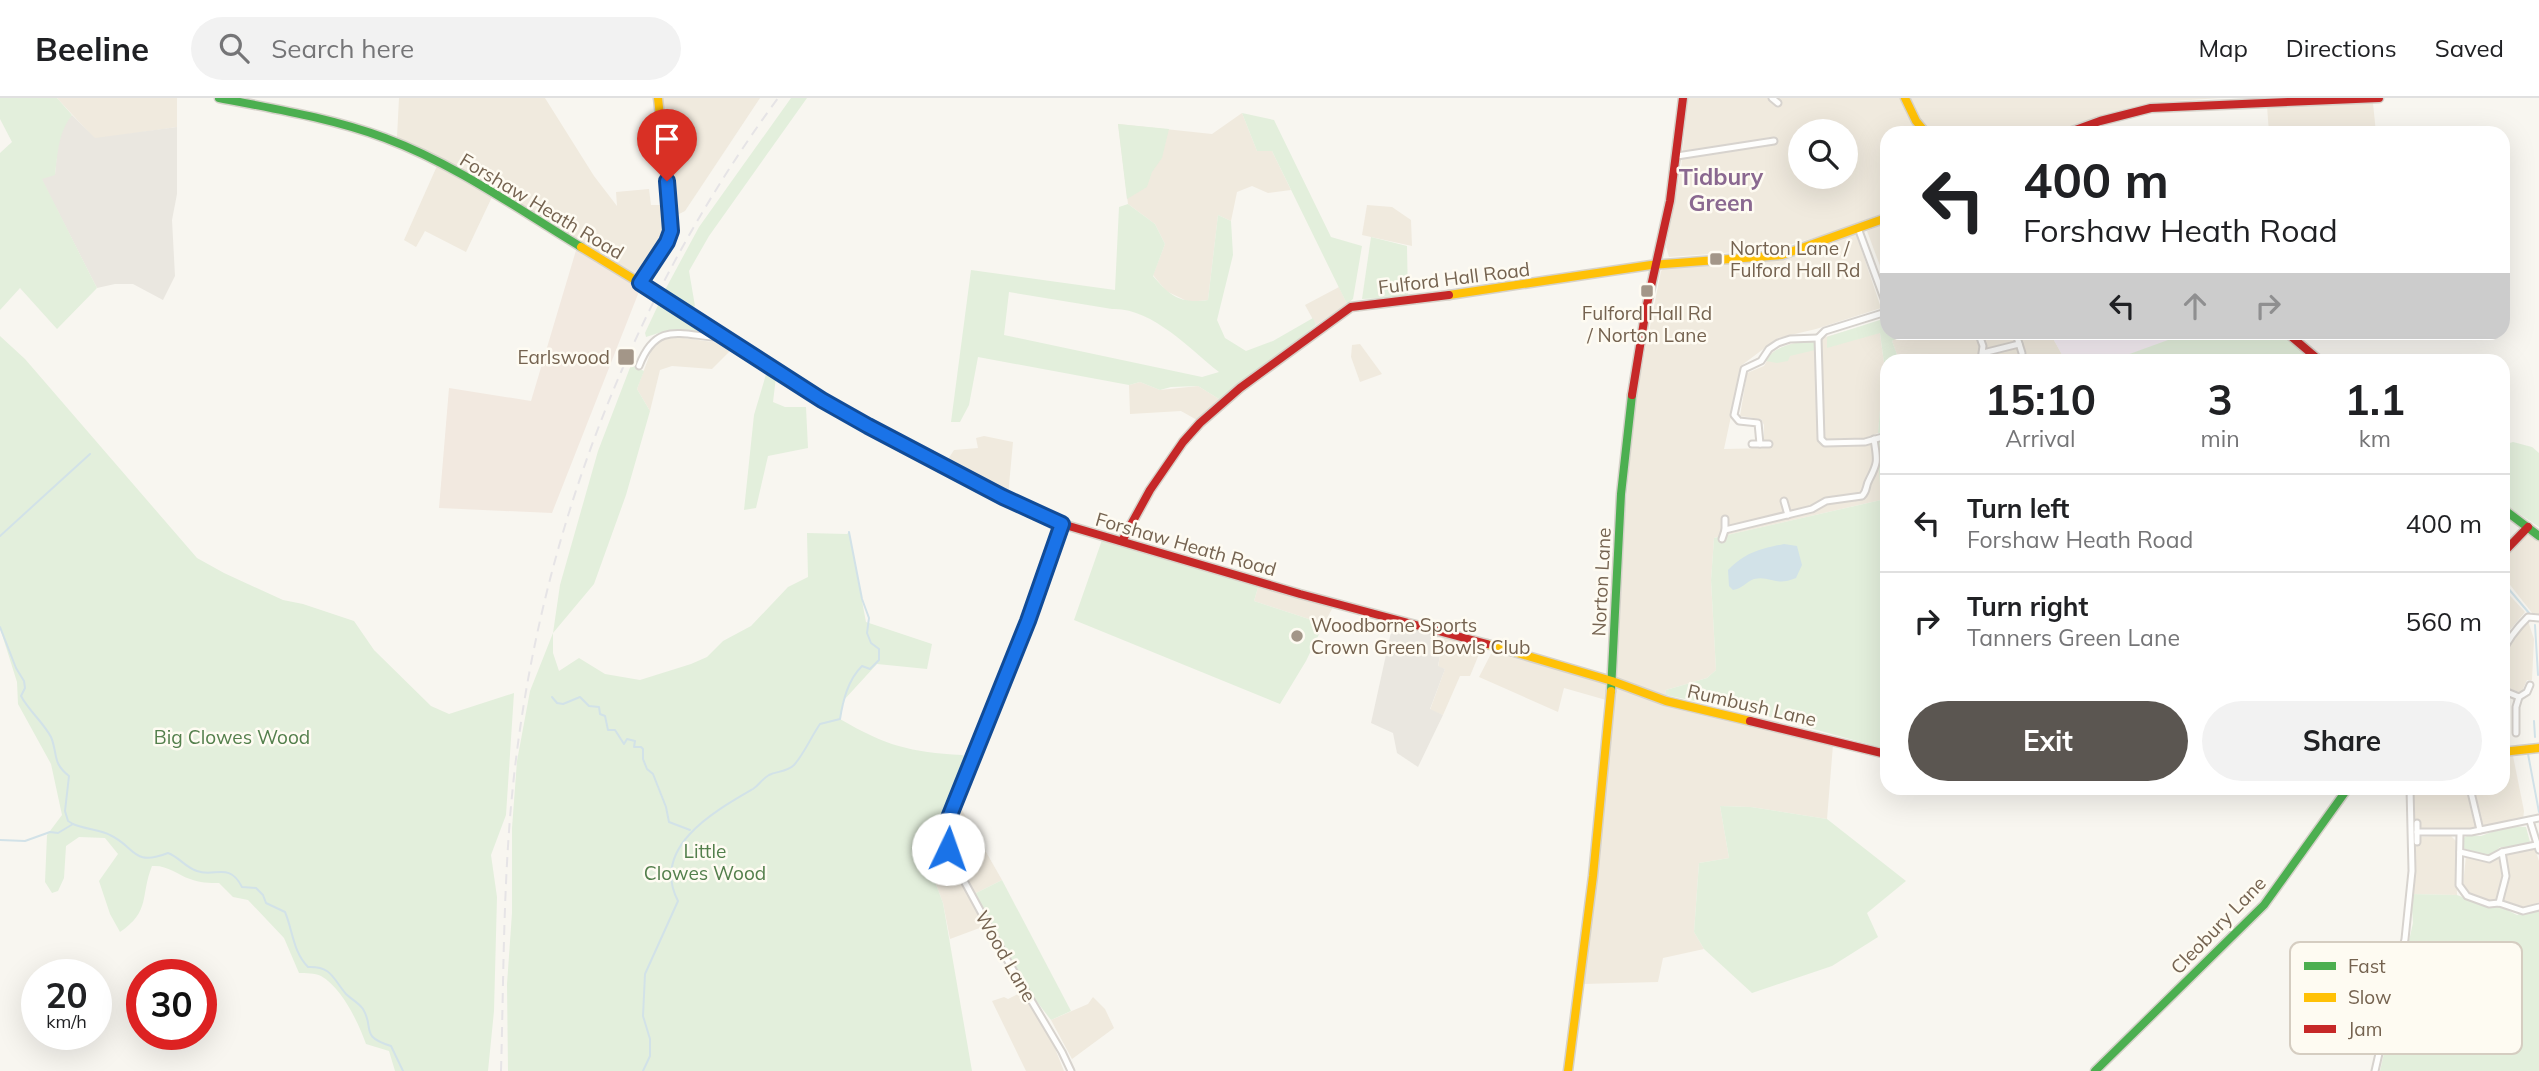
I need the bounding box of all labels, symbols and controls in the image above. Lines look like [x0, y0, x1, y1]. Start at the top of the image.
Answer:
search box [191, 17, 681, 80]
text: Beeline [35, 28, 149, 69]
icon: search [215, 29, 253, 67]
text: Search here [271, 32, 414, 65]
text: Map [2198, 33, 2248, 63]
text: Directions [2286, 33, 2397, 63]
text: Saved [2435, 33, 2504, 63]
pin [637, 109, 697, 181]
map controls [1788, 119, 1858, 189]
button: search [1788, 119, 1858, 189]
icon: arrive [648, 120, 686, 158]
street label: Forshaw Heath Road [456, 148, 628, 264]
text: 400 m [2023, 149, 2169, 210]
icon: left [1908, 154, 1999, 245]
district label: Tidbury Green [1679, 162, 1764, 217]
text: Forshaw Heath Road [2023, 210, 2338, 250]
place label: Norton Lane / Fulford Hall Rd [1730, 236, 1860, 282]
marker: Norton Lane / Fulford Hall Rd [1708, 251, 1724, 267]
street label: Fulford Hall Road [1377, 257, 1531, 299]
marker: Fulford Hall Rd / Norton Lane [1639, 283, 1655, 299]
icon: left [2103, 287, 2141, 325]
icon: ahead [2176, 287, 2214, 325]
icon: right [2249, 287, 2287, 325]
place label: Fulford Hall Rd / Norton Lane [1582, 301, 1712, 347]
place label: Earlswood [517, 345, 610, 369]
marker: Earlswood [616, 347, 636, 367]
text: 15:10 [1985, 373, 2096, 426]
text: 3 [2208, 373, 2233, 426]
text: 1.1 [2344, 373, 2405, 426]
text: Arrival [2005, 424, 2075, 453]
text: min [2201, 424, 2240, 453]
text: km [2359, 424, 2391, 453]
text: Turn left [1967, 492, 2069, 525]
icon: left [1908, 504, 1946, 542]
street label: Forshaw Heath Road [1093, 507, 1279, 581]
text: 400 m [2406, 507, 2482, 540]
text: Forshaw Heath Road [1967, 525, 2193, 554]
street label: Norton Lane [1586, 527, 1616, 637]
text: Turn right [1967, 590, 2088, 623]
icon: right [1908, 602, 1946, 640]
text: 560 m [2406, 605, 2482, 638]
place label: Woodborne Sports Crown Green Bowls Club [1311, 613, 1530, 659]
text: Tanners Green Lane [1967, 623, 2180, 652]
marker: Woodborne Sports Crown Green Bowls Club [1289, 628, 1305, 644]
street label: Rumbush Lane [1685, 678, 1819, 732]
button: Exit [1908, 701, 2188, 781]
button: Share [2202, 701, 2482, 781]
park label: Big Clowes Wood [154, 725, 310, 749]
position arrow [911, 812, 985, 886]
park label: Little Clowes Wood [644, 839, 766, 885]
street label: Cleobury Lane [2165, 871, 2271, 979]
street label: Wood Lane [970, 906, 1042, 1006]
legend [2290, 942, 2522, 1054]
text: Fast [2348, 954, 2386, 978]
speed limit sign: 30 [126, 959, 217, 1050]
text: 20 [45, 973, 88, 1017]
text: Slow [2348, 985, 2392, 1009]
text: km/h [46, 1010, 87, 1033]
text: Jam [2348, 1017, 2382, 1041]

